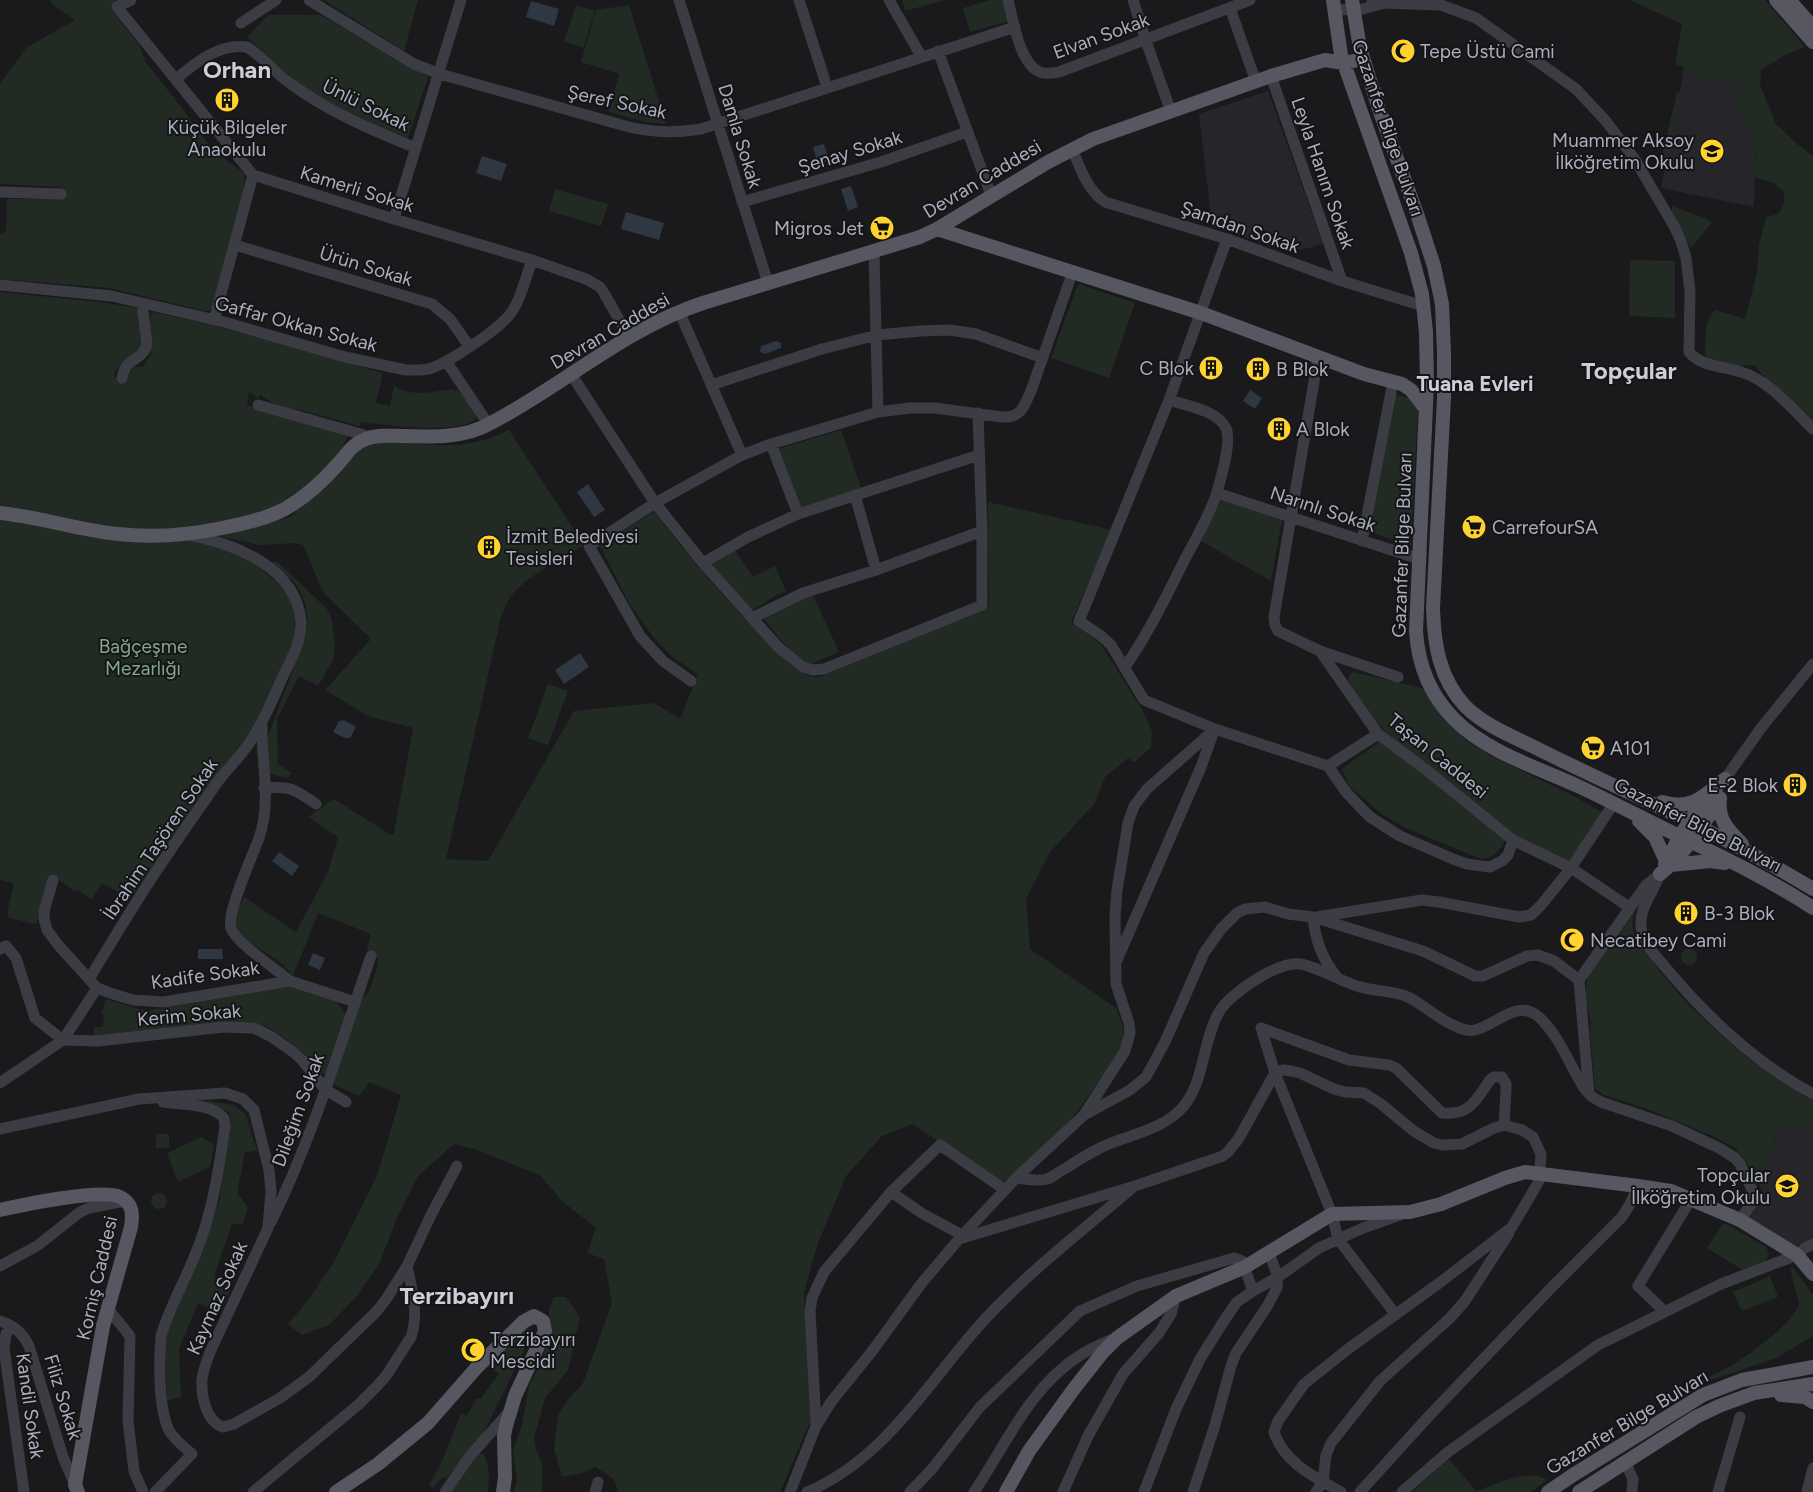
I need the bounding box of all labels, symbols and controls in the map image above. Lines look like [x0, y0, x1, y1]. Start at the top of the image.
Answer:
street label: Elvan Sokak [1050, 8, 1153, 64]
street label: Gazanfer Bilge Bulvarı [1347, 37, 1429, 219]
mosque icon: Tepe Üstü Cami [1390, 38, 1416, 64]
place label: Tepe Üstü Cami [1420, 40, 1555, 63]
district label: Orhan [203, 55, 271, 84]
street label: Ünlü Sokak [319, 74, 414, 136]
street label: Şeref Sokak [565, 80, 670, 124]
street label: Damla Sokak [713, 81, 767, 192]
building icon: Küçük Bilgeler Anaokulu [214, 87, 240, 113]
street label: Leyla Hanım Sokak [1286, 94, 1360, 253]
place label: Küçük Bilgeler Anaokulu [167, 116, 287, 161]
street label: Şenay Sokak [795, 125, 905, 179]
place label: Muammer Aksoy İlköğretim Okulu [1552, 129, 1694, 174]
street label: Devran Caddesi [919, 135, 1045, 223]
school or university icon: Muammer Aksoy İlköğretim Okulu [1699, 138, 1725, 164]
street label: Kamerli Sokak [297, 161, 418, 217]
street label: Şamdan Sokak [1178, 196, 1303, 258]
supermarket icon: Migros Jet [869, 215, 895, 241]
place label: Migros Jet [774, 217, 864, 240]
street label: Ürün Sokak [317, 241, 416, 291]
street label: Devran Caddesi [546, 288, 674, 374]
street label: Gaffar Okkan Sokak [212, 291, 381, 357]
building icon: C Blok [1198, 355, 1224, 381]
building icon: B Blok [1245, 356, 1271, 382]
district label: Topçular [1581, 356, 1677, 385]
place label: C Blok [1140, 357, 1195, 380]
place label: B Blok [1276, 358, 1329, 381]
district label: Tuana Evleri [1416, 371, 1534, 396]
building icon: A Blok [1266, 416, 1292, 442]
place label: A Blok [1296, 418, 1350, 441]
street label: Gazanfer Bilge Bulvarı [1387, 452, 1417, 638]
street label: Narınlı Sokak [1267, 481, 1379, 537]
supermarket icon: CarrefourSA [1461, 514, 1487, 540]
place label: CarrefourSA [1492, 516, 1598, 539]
place label: İzmit Belediyesi Tesisleri [506, 525, 638, 570]
building icon: İzmit Belediyesi Tesisleri [476, 534, 502, 560]
park label: Bağçeşme Mezarlığı [99, 635, 187, 680]
street label: Taşan Caddesi [1383, 709, 1493, 803]
supermarket icon: A101 [1580, 735, 1606, 761]
place label: A101 [1610, 737, 1651, 760]
street label: İbrahim Taşören Sokak [97, 753, 223, 924]
building icon: E-2 Blok [1782, 772, 1808, 798]
street label: Gazanfer Bilge Bulvarı [1610, 773, 1786, 877]
place label: E-2 Blok [1707, 774, 1779, 797]
building icon: B-3 Blok [1673, 900, 1699, 926]
place label: B-3 Blok [1704, 902, 1775, 925]
mosque icon: Necatibey Cami [1559, 927, 1585, 953]
place label: Necatibey Cami [1590, 929, 1727, 952]
street label: Kadife Sokak [149, 956, 261, 994]
street label: Kerim Sokak [136, 999, 243, 1031]
street label: Dileğim Sokak [267, 1049, 329, 1170]
place label: Topçular İlköğretim Okulu [1631, 1164, 1771, 1209]
school or university icon: Topçular İlköğretim Okulu [1774, 1173, 1800, 1199]
street label: Korniş Caddesi [72, 1214, 122, 1342]
street label: Kaymaz Sokak [182, 1237, 253, 1358]
district label: Terzibayırı [400, 1281, 514, 1310]
place label: Terzibayırı Mescidi [490, 1328, 576, 1373]
mosque icon: Terzibayırı Mescidi [460, 1337, 486, 1363]
street label: Kandil Sokak [11, 1352, 49, 1461]
street label: Filiz Sokak [39, 1352, 87, 1443]
street label: Gazanfer Bilge Bulvarı [1542, 1364, 1712, 1480]

